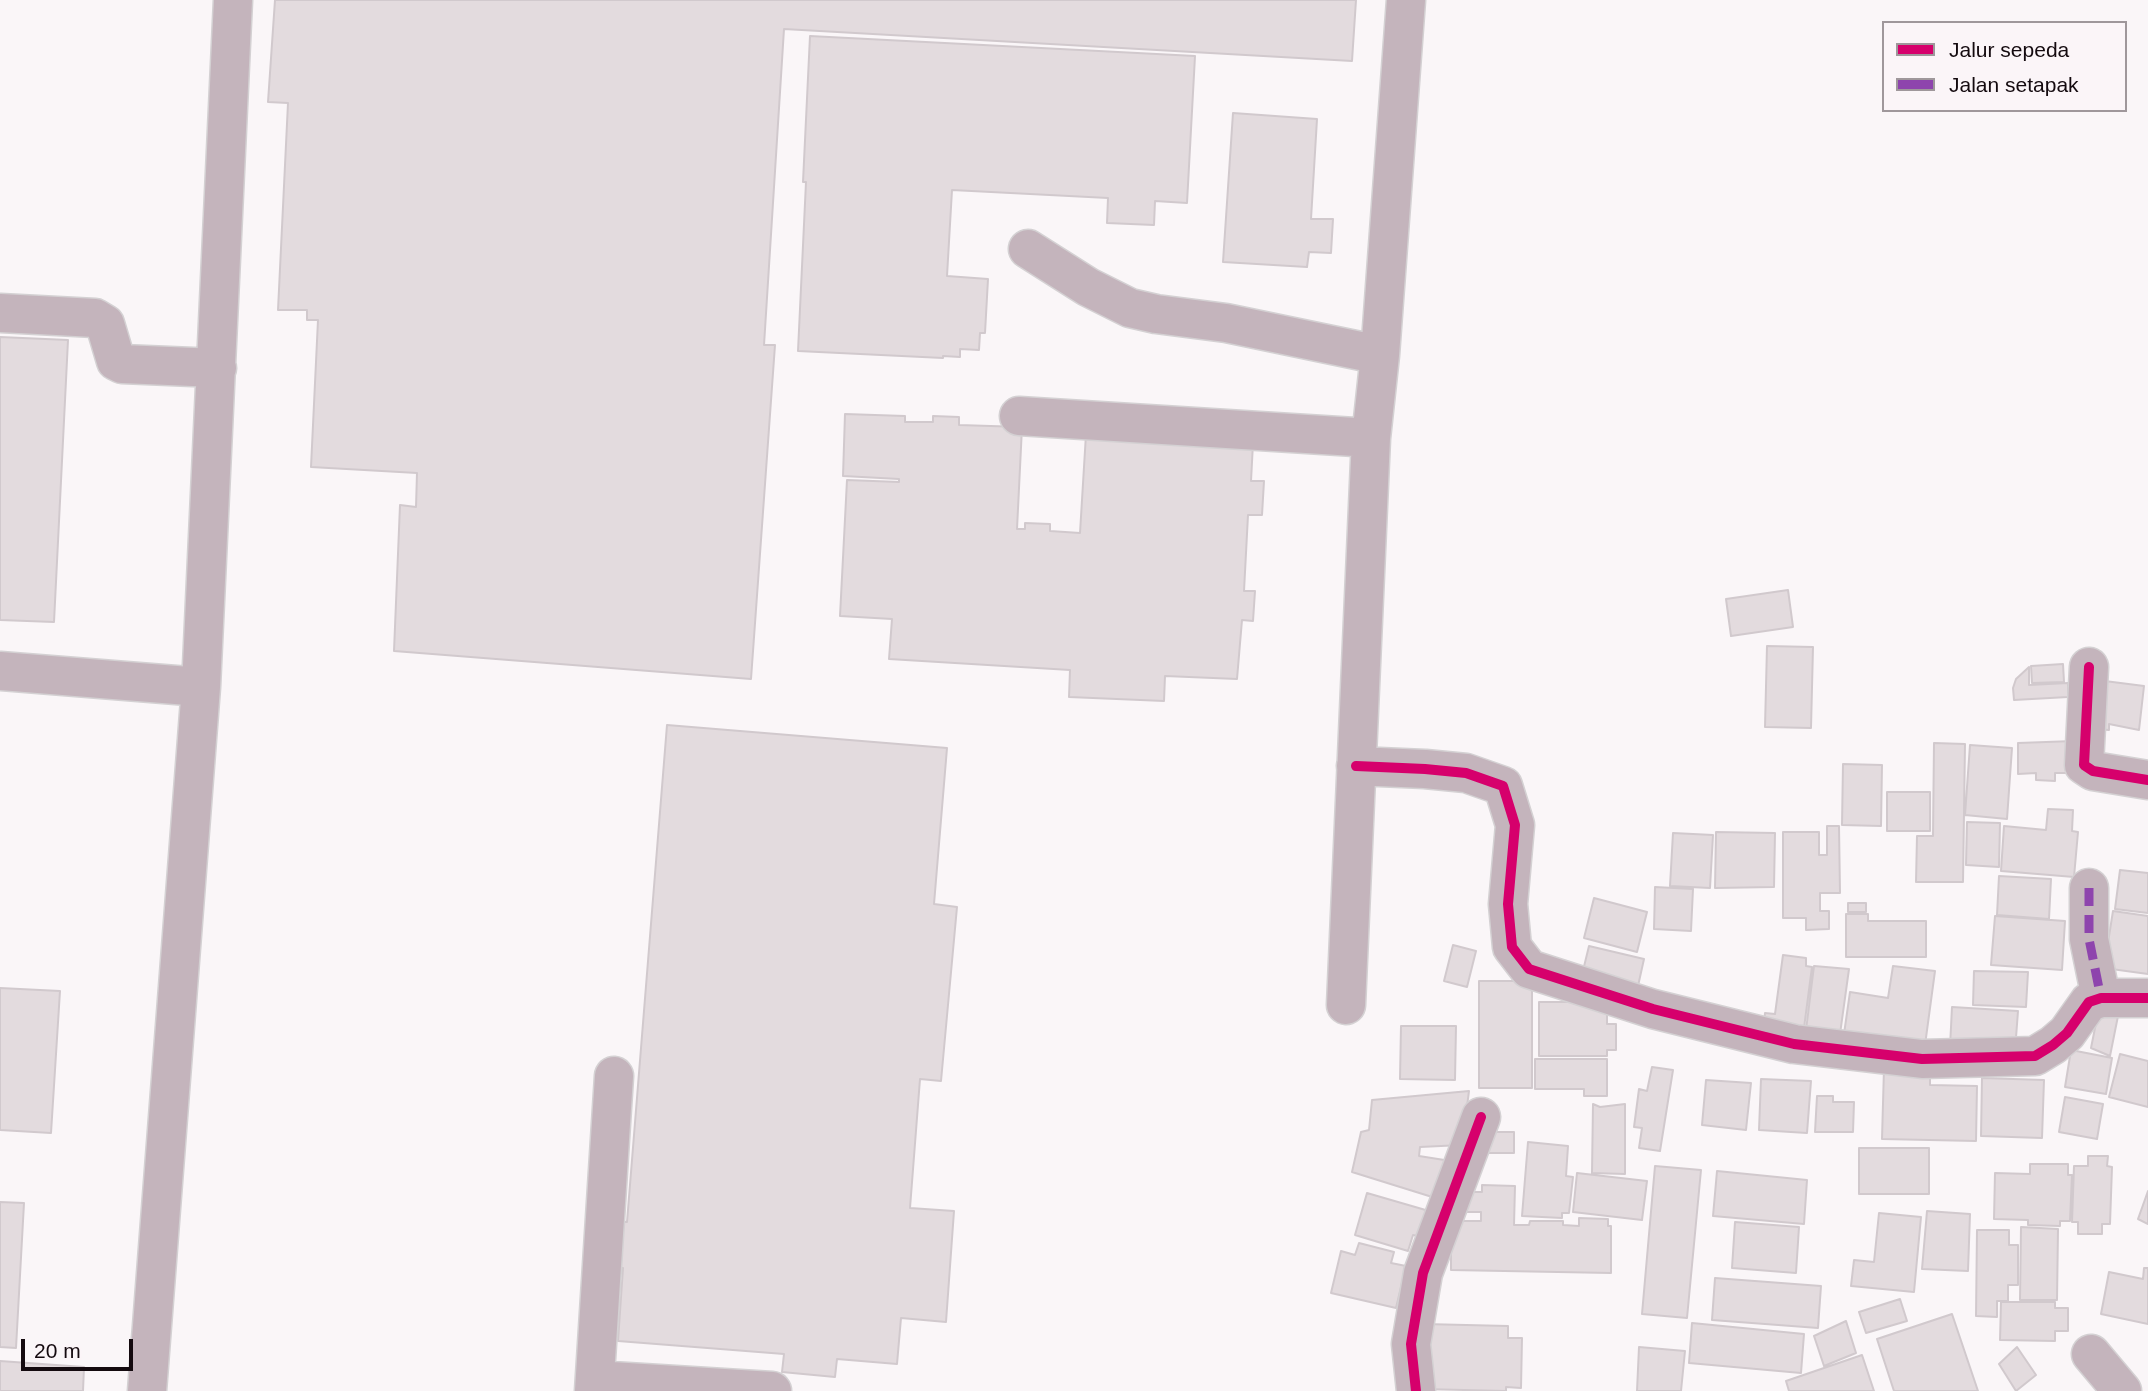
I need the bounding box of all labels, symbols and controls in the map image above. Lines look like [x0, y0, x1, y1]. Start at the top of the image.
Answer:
legend [1882, 21, 2127, 112]
text: Jalur sepeda [1949, 38, 2069, 61]
text: Jalan setapak [1949, 73, 2079, 96]
scale bar [24, 1324, 136, 1368]
text: 20 m [34, 1339, 81, 1362]

